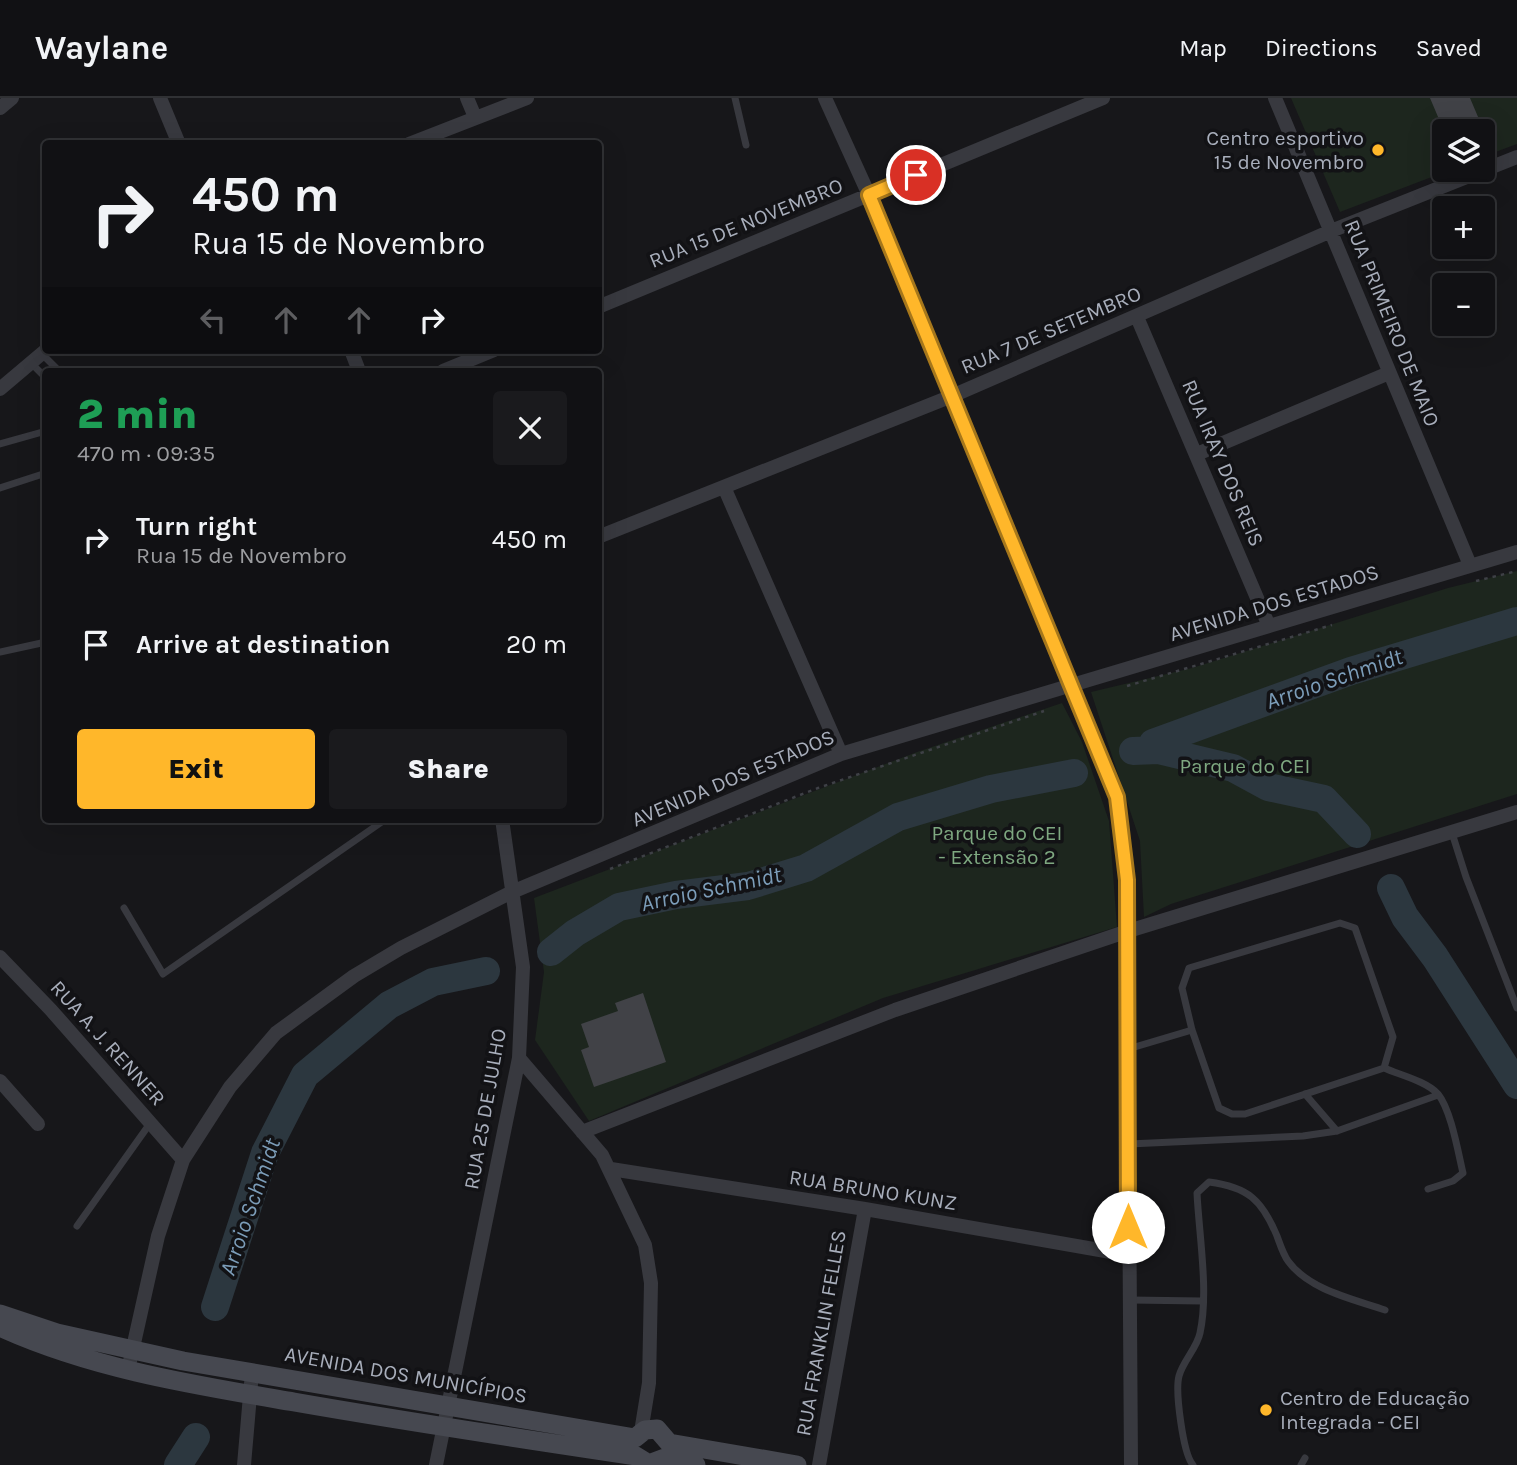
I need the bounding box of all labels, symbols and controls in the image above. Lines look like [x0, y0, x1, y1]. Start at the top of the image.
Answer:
text: Waylane [35, 29, 168, 67]
text: Map [1179, 34, 1227, 62]
text: Directions [1265, 34, 1378, 62]
text: Saved [1416, 34, 1482, 62]
map controls [1432, 119, 1495, 336]
button: layers [1432, 119, 1495, 182]
place label: Centro esportivo 15 de Novembro [1206, 126, 1364, 174]
marker: Centro esportivo 15 de Novembro [1370, 142, 1386, 158]
pin [886, 145, 946, 205]
icon: arrive [897, 156, 935, 194]
text: 450 m [192, 166, 340, 223]
icon: right [77, 168, 168, 259]
street label: RUA 15 DE NOVEMBRO [646, 173, 846, 273]
button: + [1432, 196, 1495, 259]
street label: RUA PRIMEIRO DE MAIO [1340, 216, 1444, 430]
text: Rua 15 de Novembro [192, 225, 485, 262]
button: − [1432, 273, 1495, 336]
street label: RUA 7 DE SETEMBRO [957, 281, 1145, 379]
icon: left [194, 301, 232, 339]
icon: ahead [267, 301, 305, 339]
icon: ahead [340, 301, 378, 339]
icon: right [413, 301, 451, 339]
street label: RUA IRAY DOS REIS [1177, 376, 1269, 550]
text: 2 min [77, 389, 197, 439]
button: close [493, 391, 567, 465]
text: 470 m · 09:35 [77, 440, 215, 467]
text: Turn right [136, 511, 257, 542]
icon: right [77, 521, 115, 559]
text: 450 m [492, 524, 567, 555]
text: Rua 15 de Novembro [136, 542, 347, 569]
street label: AVENIDA DOS ESTADOS [1166, 560, 1382, 646]
icon: arrive [77, 626, 115, 664]
text: Arrive at destination [136, 629, 390, 660]
text: 20 m [506, 629, 567, 660]
water label: Arroio Schmidt [1262, 643, 1407, 715]
street label: AVENIDA DOS ESTADOS [628, 724, 838, 832]
button: Exit [77, 729, 315, 809]
button: Share [329, 729, 567, 809]
park label: Parque do CEI [1180, 754, 1311, 778]
park label: Parque do CEI - Extensão 2 [932, 821, 1063, 869]
water label: Arroio Schmidt [638, 861, 785, 917]
street label: RUA A. J. RENNER [46, 976, 170, 1110]
street label: RUA 25 DE JULHO [459, 1027, 511, 1191]
water label: Arroio Schmidt [214, 1134, 286, 1279]
street label: RUA BRUNO KUNZ [787, 1165, 959, 1215]
position arrow [1091, 1190, 1165, 1264]
street label: RUA FRANKLIN FELLES [791, 1228, 851, 1438]
street label: AVENIDA DOS MUNICÍPIOS [283, 1342, 529, 1408]
place label: Centro de Educação Integrada - CEI [1280, 1386, 1470, 1434]
marker: Centro de Educação Integrada - CEI [1258, 1402, 1274, 1418]

